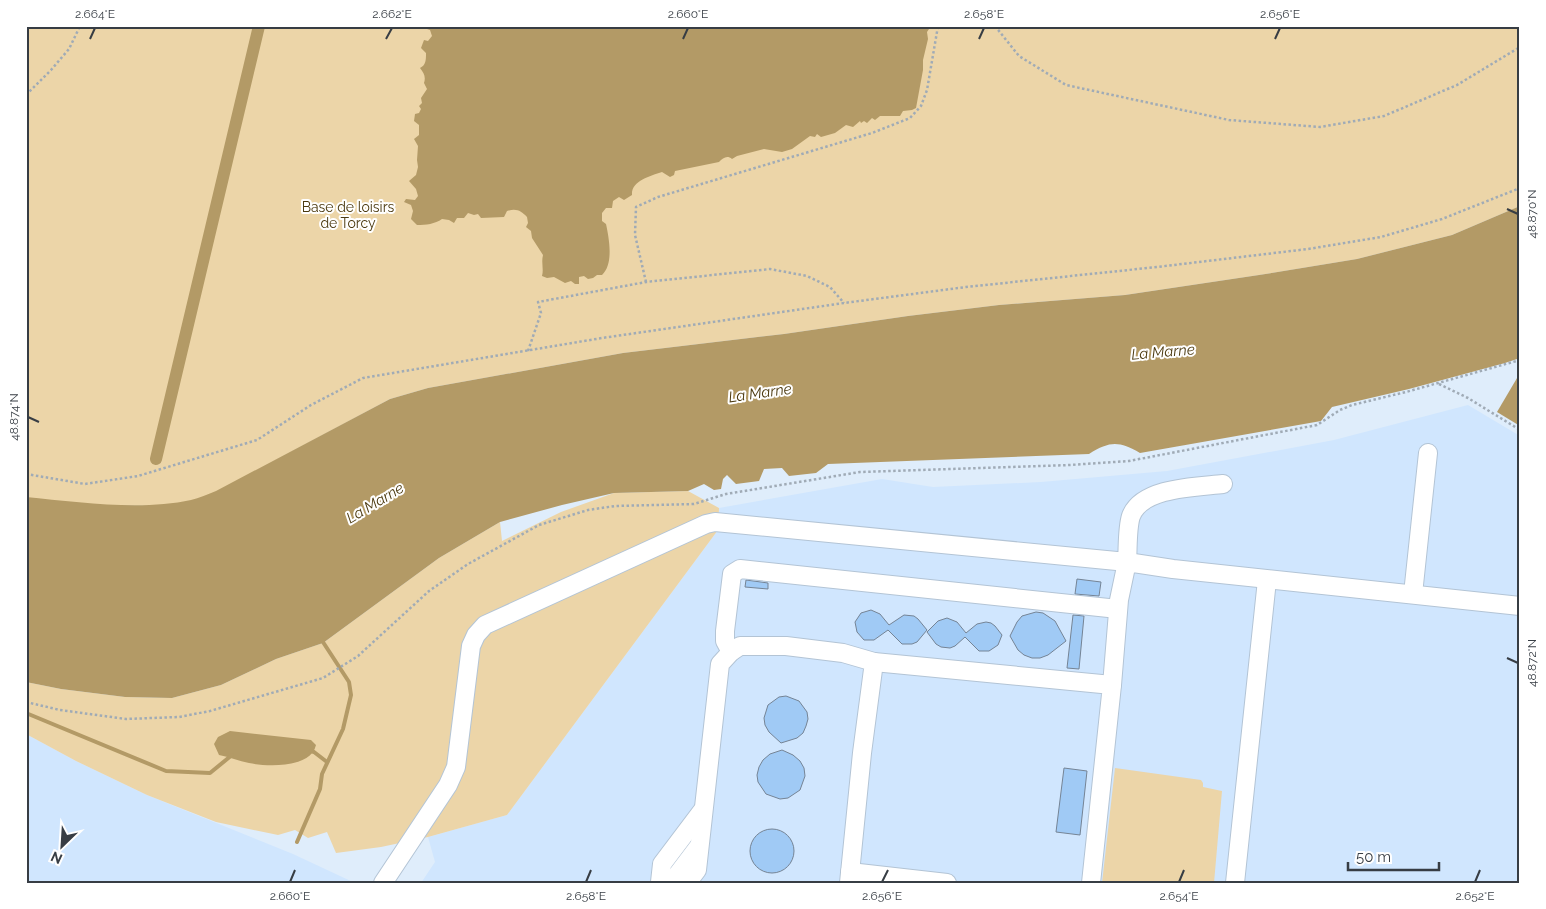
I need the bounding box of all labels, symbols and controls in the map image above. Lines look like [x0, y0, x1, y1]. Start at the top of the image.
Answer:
text: 2.664°E [75, 7, 115, 21]
text: 2.662°E [372, 7, 412, 21]
text: 2.660°E [668, 7, 708, 21]
text: 2.658°E [964, 7, 1004, 21]
text: 2.656°E [1260, 7, 1300, 21]
text: 48.870°N [1525, 190, 1539, 238]
park label: Base de loisirs de Torcy [302, 199, 395, 231]
water label: La Marne [1130, 340, 1196, 364]
water label: La Marne [727, 380, 793, 406]
text: 48.874°N [7, 393, 21, 441]
water label: La Marne [343, 479, 407, 527]
text: 48.872°N [1525, 639, 1539, 687]
north arrow [38, 822, 88, 872]
scale bar [1348, 839, 1440, 871]
text: N [48, 848, 65, 867]
text: 50 m [1356, 848, 1391, 866]
text: 2.660°E [270, 889, 310, 903]
text: 2.658°E [566, 889, 606, 903]
text: 2.656°E [862, 889, 902, 903]
text: 2.654°E [1159, 889, 1199, 903]
text: 2.652°E [1456, 889, 1494, 903]

